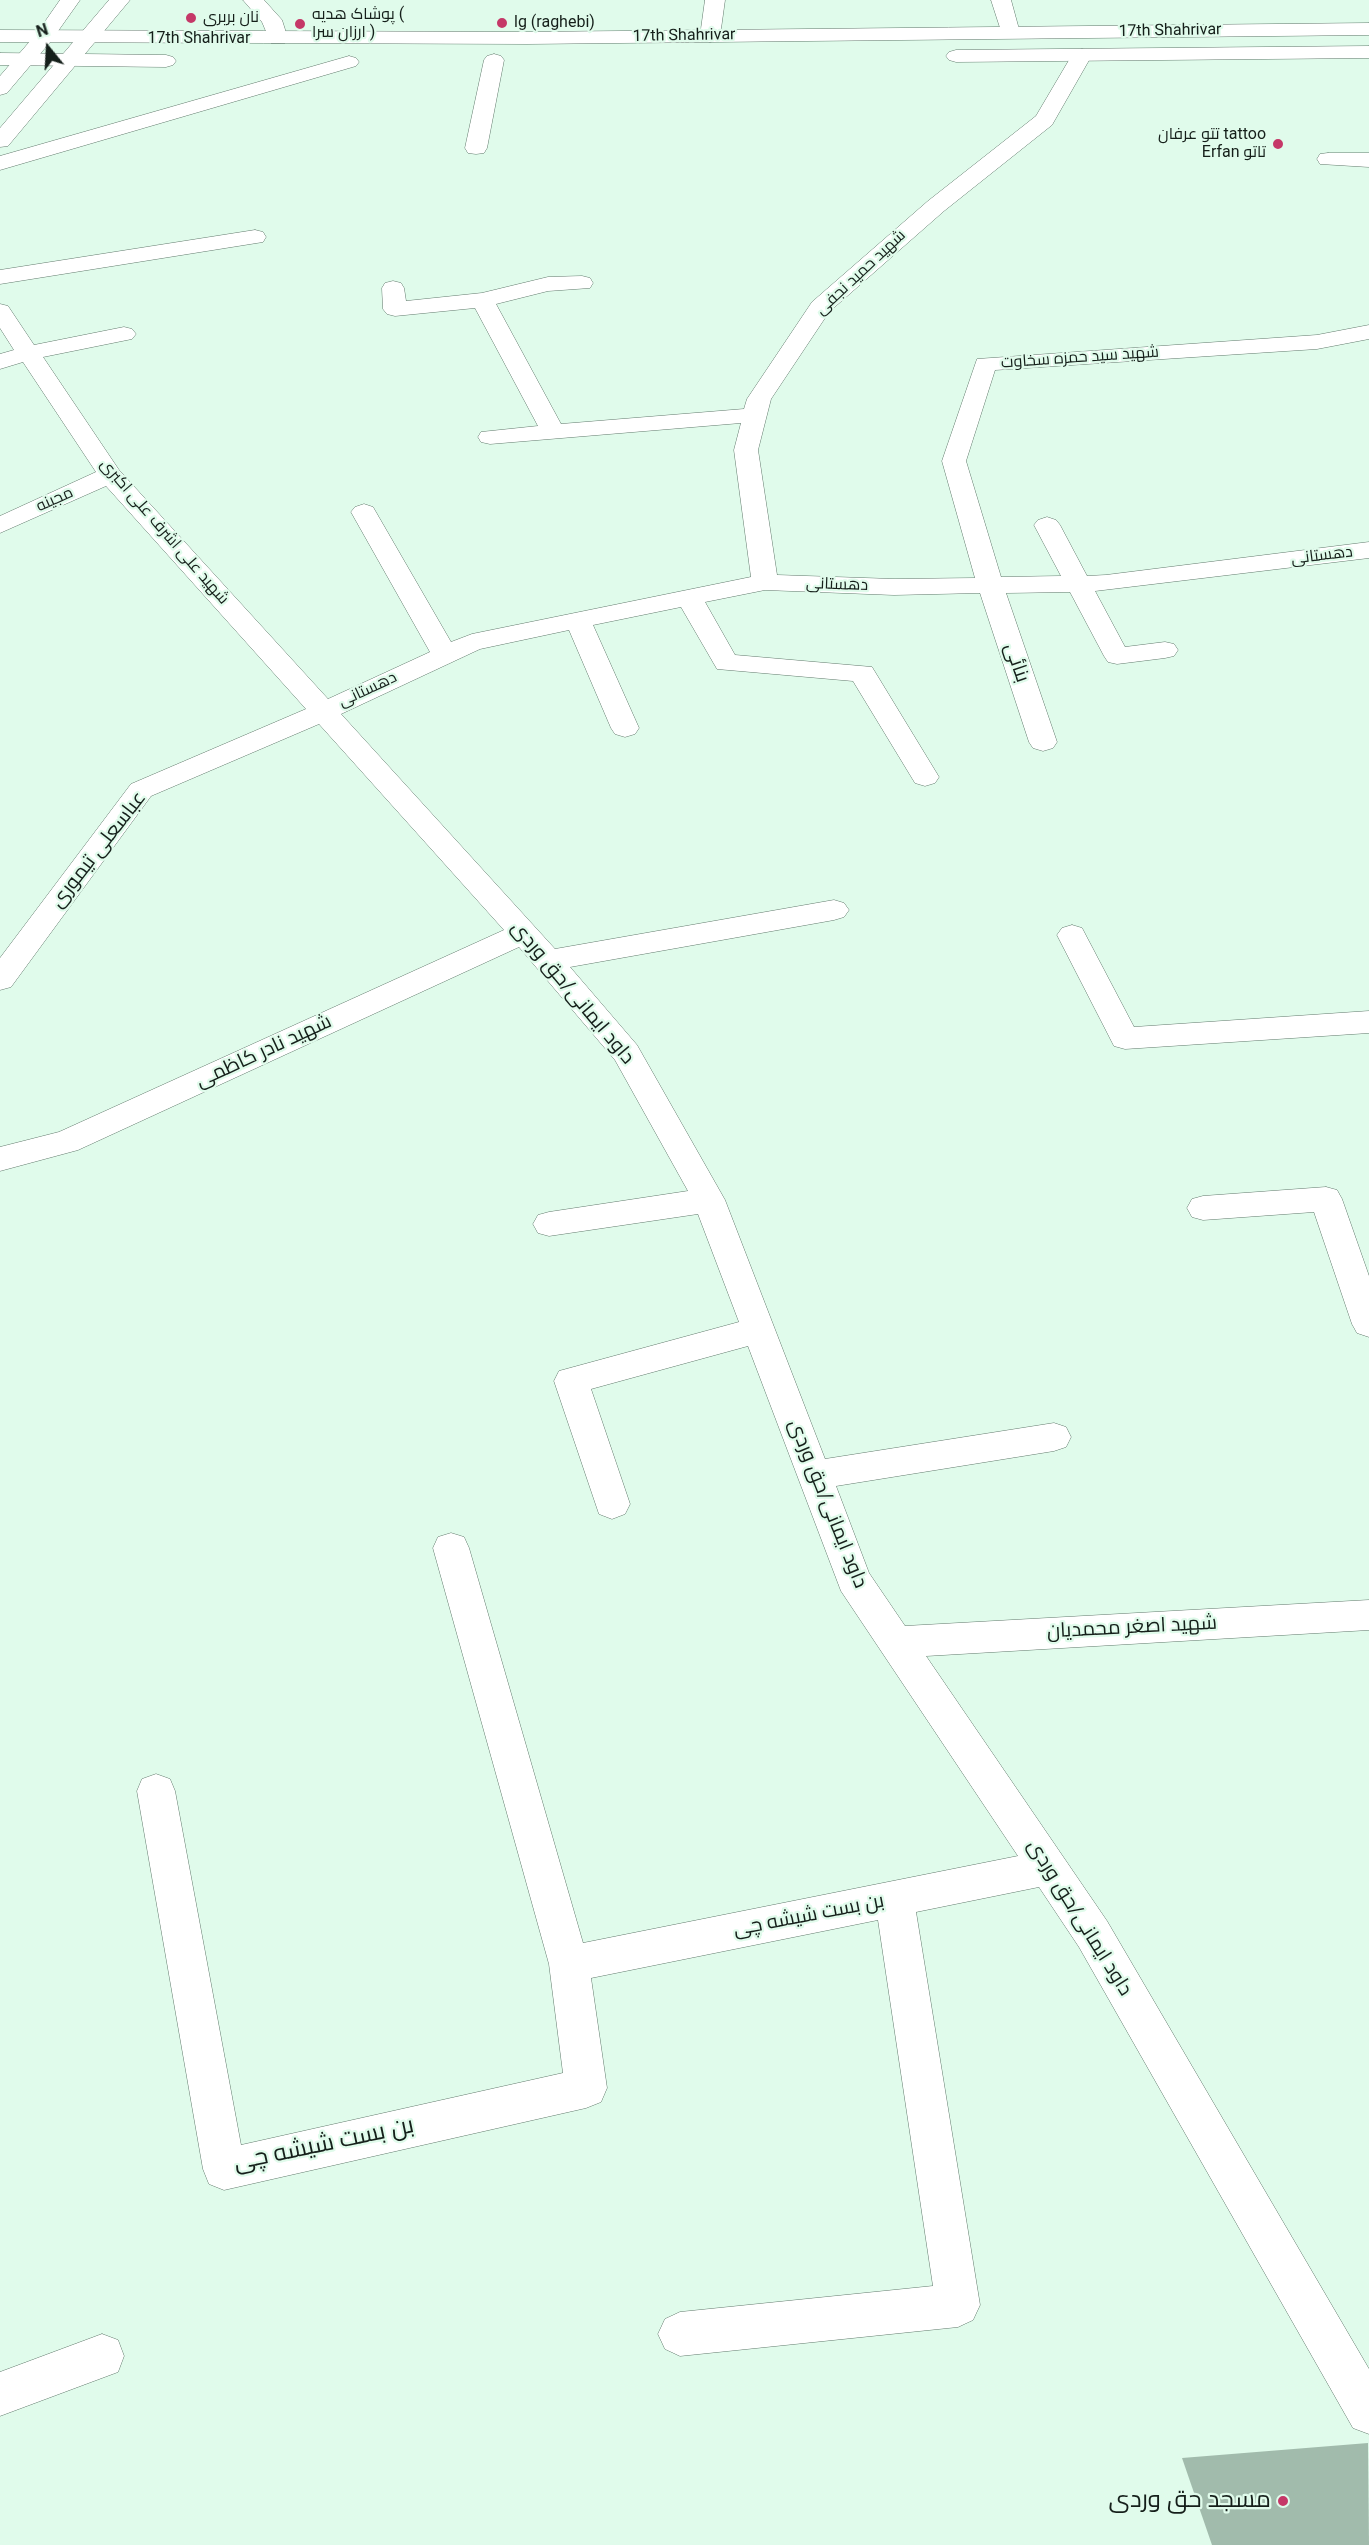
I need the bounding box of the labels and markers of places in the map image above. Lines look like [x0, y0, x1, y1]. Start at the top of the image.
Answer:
place label: پوشاک هدیه ( ارزان سرا ) [312, 5, 404, 43]
place label: نان بربری [203, 8, 259, 28]
marker: نان بربری [184, 11, 198, 25]
place label: lg (raghebi) [514, 13, 595, 33]
marker: lg (raghebi) [495, 16, 509, 30]
marker: پوشاک هدیه ( ارزان سرا ) [293, 17, 307, 31]
place label: تتو عرفان tattoo Erfan تاتو [1158, 125, 1266, 163]
marker: تتو عرفان tattoo Erfan تاتو [1271, 137, 1285, 151]
place label: مسجد حق وردی [1108, 2487, 1271, 2515]
marker: مسجد حق وردی [1276, 2494, 1290, 2508]

